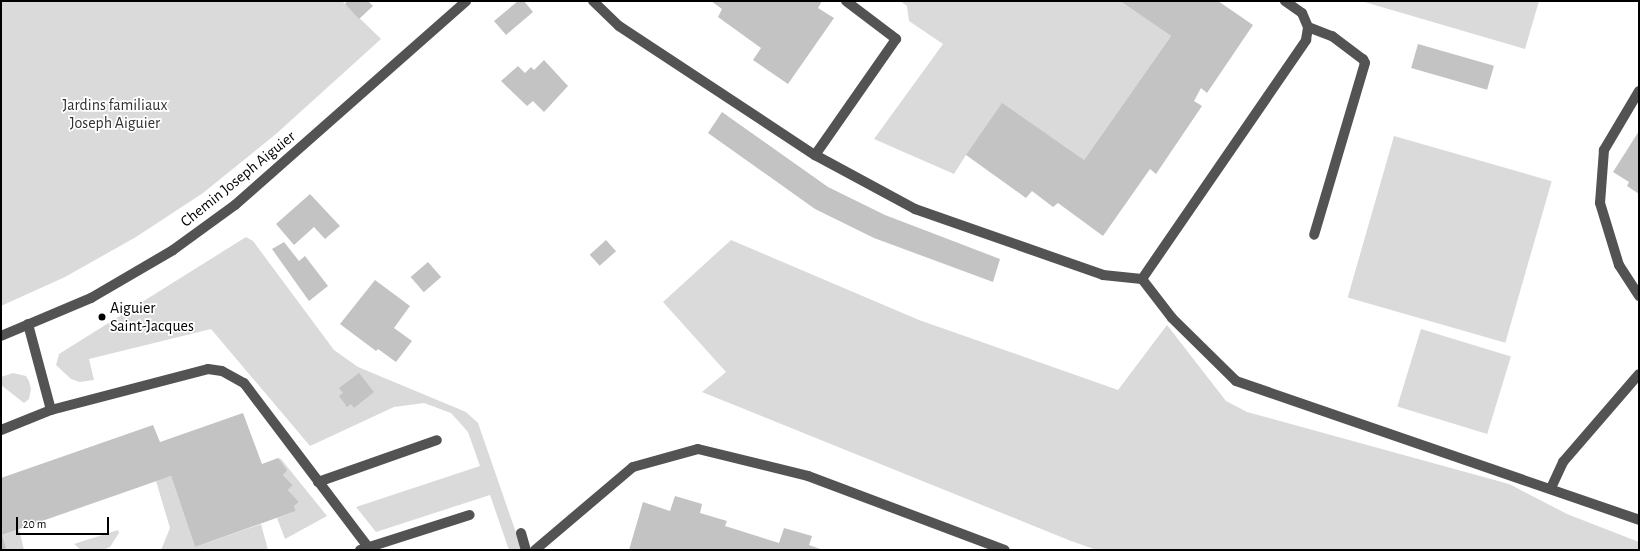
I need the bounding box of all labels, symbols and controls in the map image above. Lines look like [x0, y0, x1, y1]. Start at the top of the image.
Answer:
park label: Jardins familiaux Joseph Aiguier [63, 95, 167, 133]
street label: Chemin Joseph Aiguier [177, 127, 299, 231]
place label: Aiguier Saint-Jacques [110, 298, 194, 336]
marker: Aiguier Saint-Jacques [97, 312, 107, 322]
scale bar [18, 509, 111, 535]
text: 20 m [23, 518, 46, 530]

